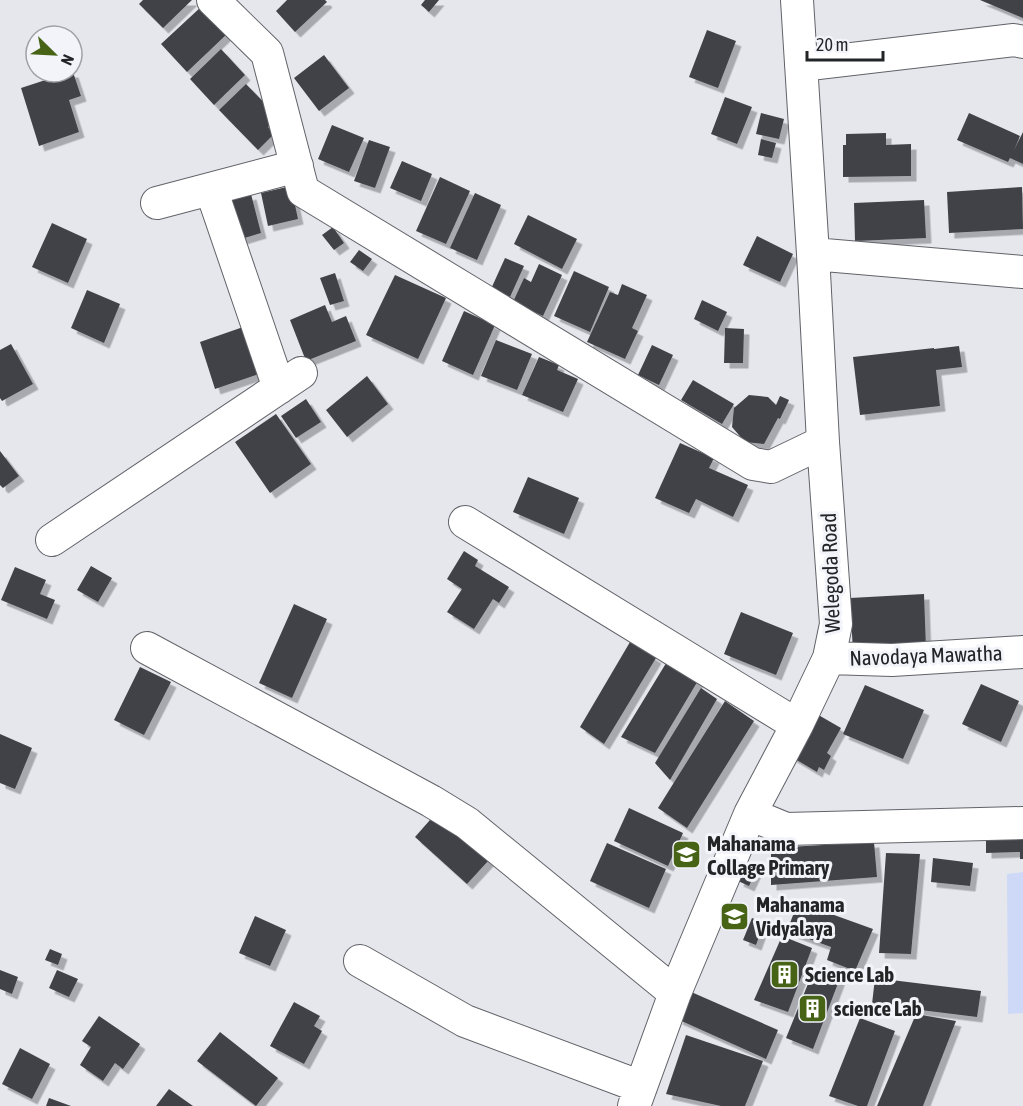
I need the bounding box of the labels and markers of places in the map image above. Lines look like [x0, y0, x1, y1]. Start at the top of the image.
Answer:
place label: Mahanama Collage Primary [707, 831, 830, 879]
school or university icon: Mahanama Collage Primary [670, 839, 702, 871]
place label: Mahanama Vidyalaya [755, 892, 845, 940]
school or university icon: Mahanama Vidyalaya [719, 900, 751, 932]
building icon: Science Lab [768, 958, 800, 990]
place label: Science Lab [805, 962, 894, 986]
building icon: science Lab [797, 992, 829, 1024]
place label: science Lab [834, 996, 922, 1020]

